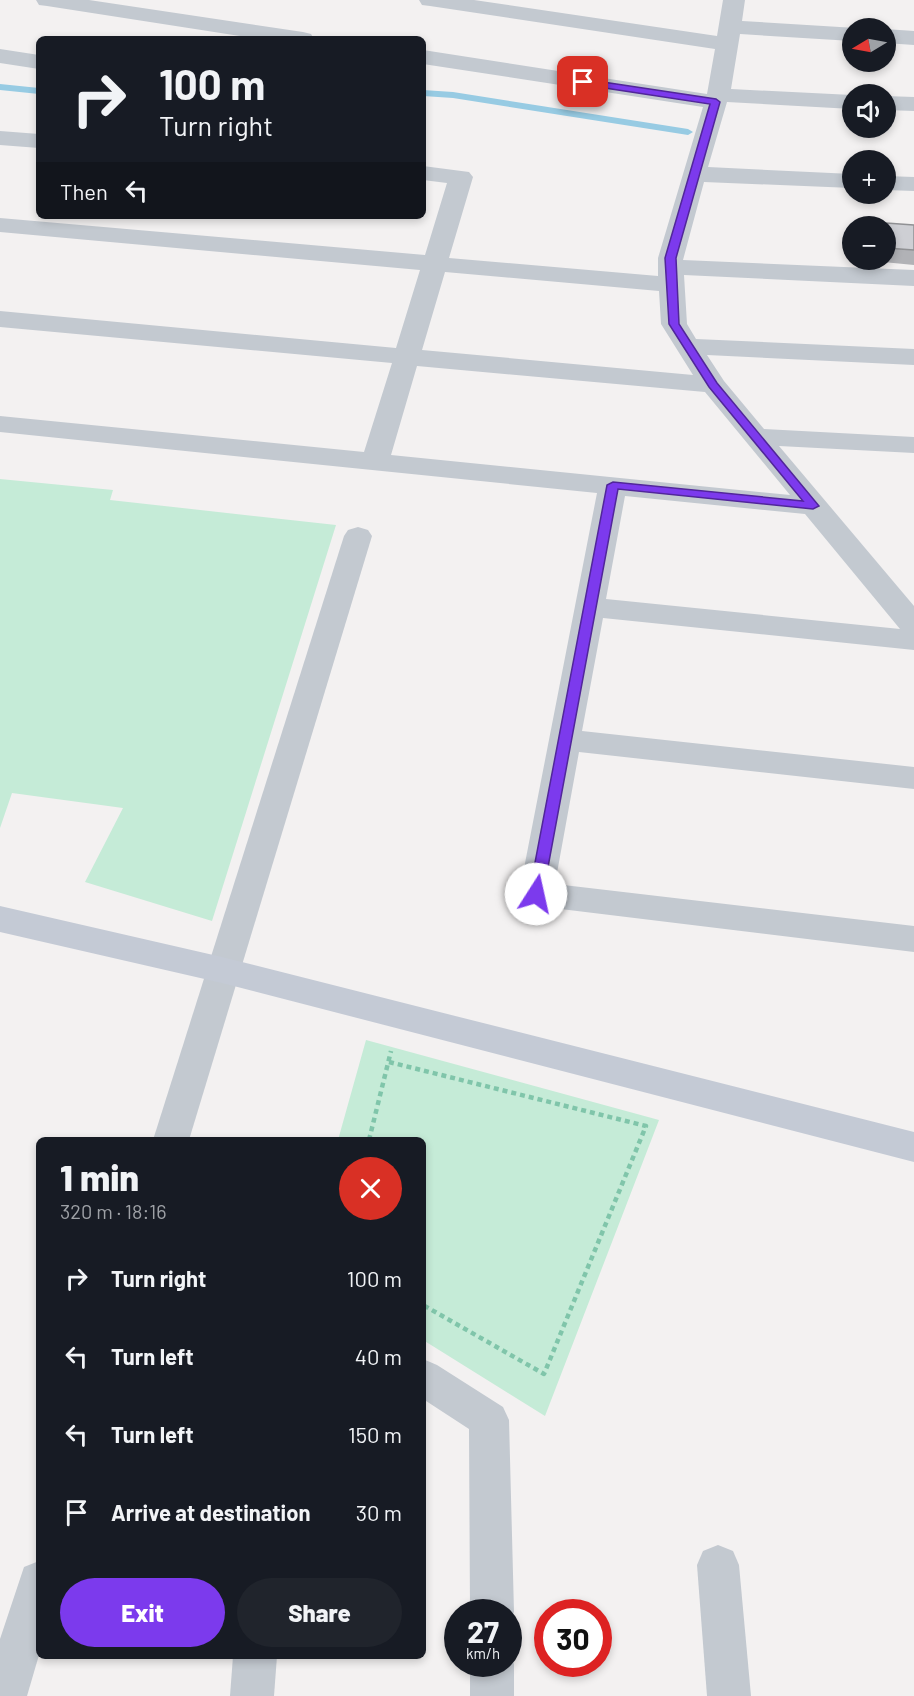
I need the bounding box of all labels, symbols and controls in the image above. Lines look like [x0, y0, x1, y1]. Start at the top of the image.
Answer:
north arrow [842, 18, 896, 72]
map controls [842, 18, 896, 270]
pin [557, 56, 608, 107]
text: 100 m [159, 58, 265, 108]
icon: right [60, 60, 138, 138]
icon: arrive [566, 65, 599, 98]
button: sound [842, 84, 896, 138]
text: Turn right [159, 109, 273, 141]
button: + [842, 150, 896, 204]
icon: left [120, 174, 153, 207]
text: Then [60, 178, 108, 204]
button: − [842, 216, 896, 270]
position arrow [504, 862, 568, 926]
text: 1 min [60, 1155, 139, 1198]
button: close [339, 1157, 402, 1220]
text: 320 m · 18:16 [60, 1199, 167, 1223]
icon: right [60, 1262, 93, 1295]
text: Turn right [111, 1265, 206, 1291]
text: 100 m [347, 1265, 402, 1291]
icon: left [60, 1340, 93, 1373]
text: Turn left [111, 1343, 194, 1369]
text: 40 m [355, 1343, 402, 1369]
icon: left [60, 1418, 93, 1451]
text: Turn left [111, 1421, 194, 1447]
text: 150 m [348, 1421, 402, 1447]
icon: arrive [60, 1496, 93, 1529]
text: Arrive at destination [111, 1499, 310, 1525]
text: 30 m [356, 1499, 402, 1525]
button: Exit [60, 1578, 225, 1647]
button: Share [237, 1578, 402, 1647]
speed limit sign: 30 [534, 1599, 612, 1677]
text: 27 [467, 1613, 499, 1649]
text: km/h [466, 1644, 500, 1662]

